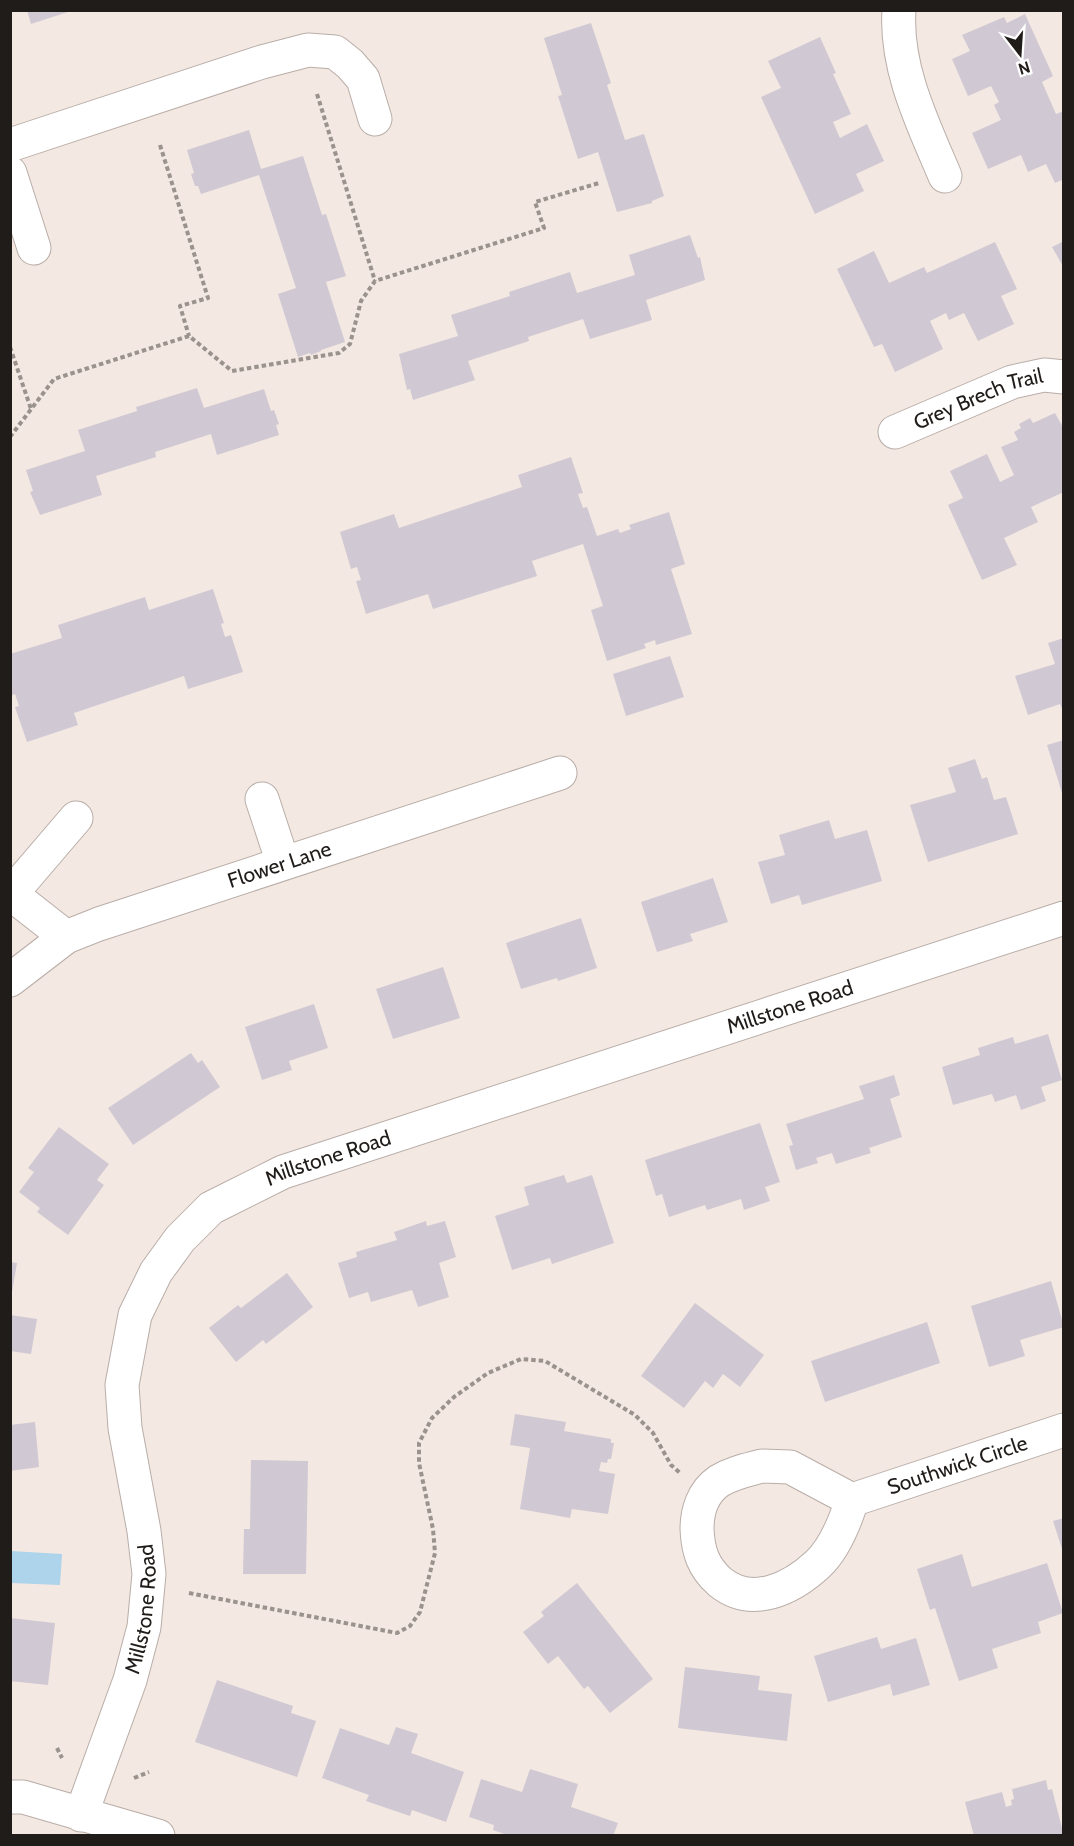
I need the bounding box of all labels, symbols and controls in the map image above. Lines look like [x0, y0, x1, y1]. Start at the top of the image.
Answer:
north arrow [990, 24, 1050, 84]
text: N [1016, 57, 1032, 79]
street label: Grey Brech Trail [910, 363, 1045, 435]
street label: Flower Lane [224, 836, 335, 893]
street label: Millstone Road [723, 974, 856, 1039]
street label: Millstone Road [260, 1125, 394, 1191]
street label: Southwick Circle [884, 1430, 1031, 1500]
street label: Millstone Road [119, 1543, 161, 1677]

